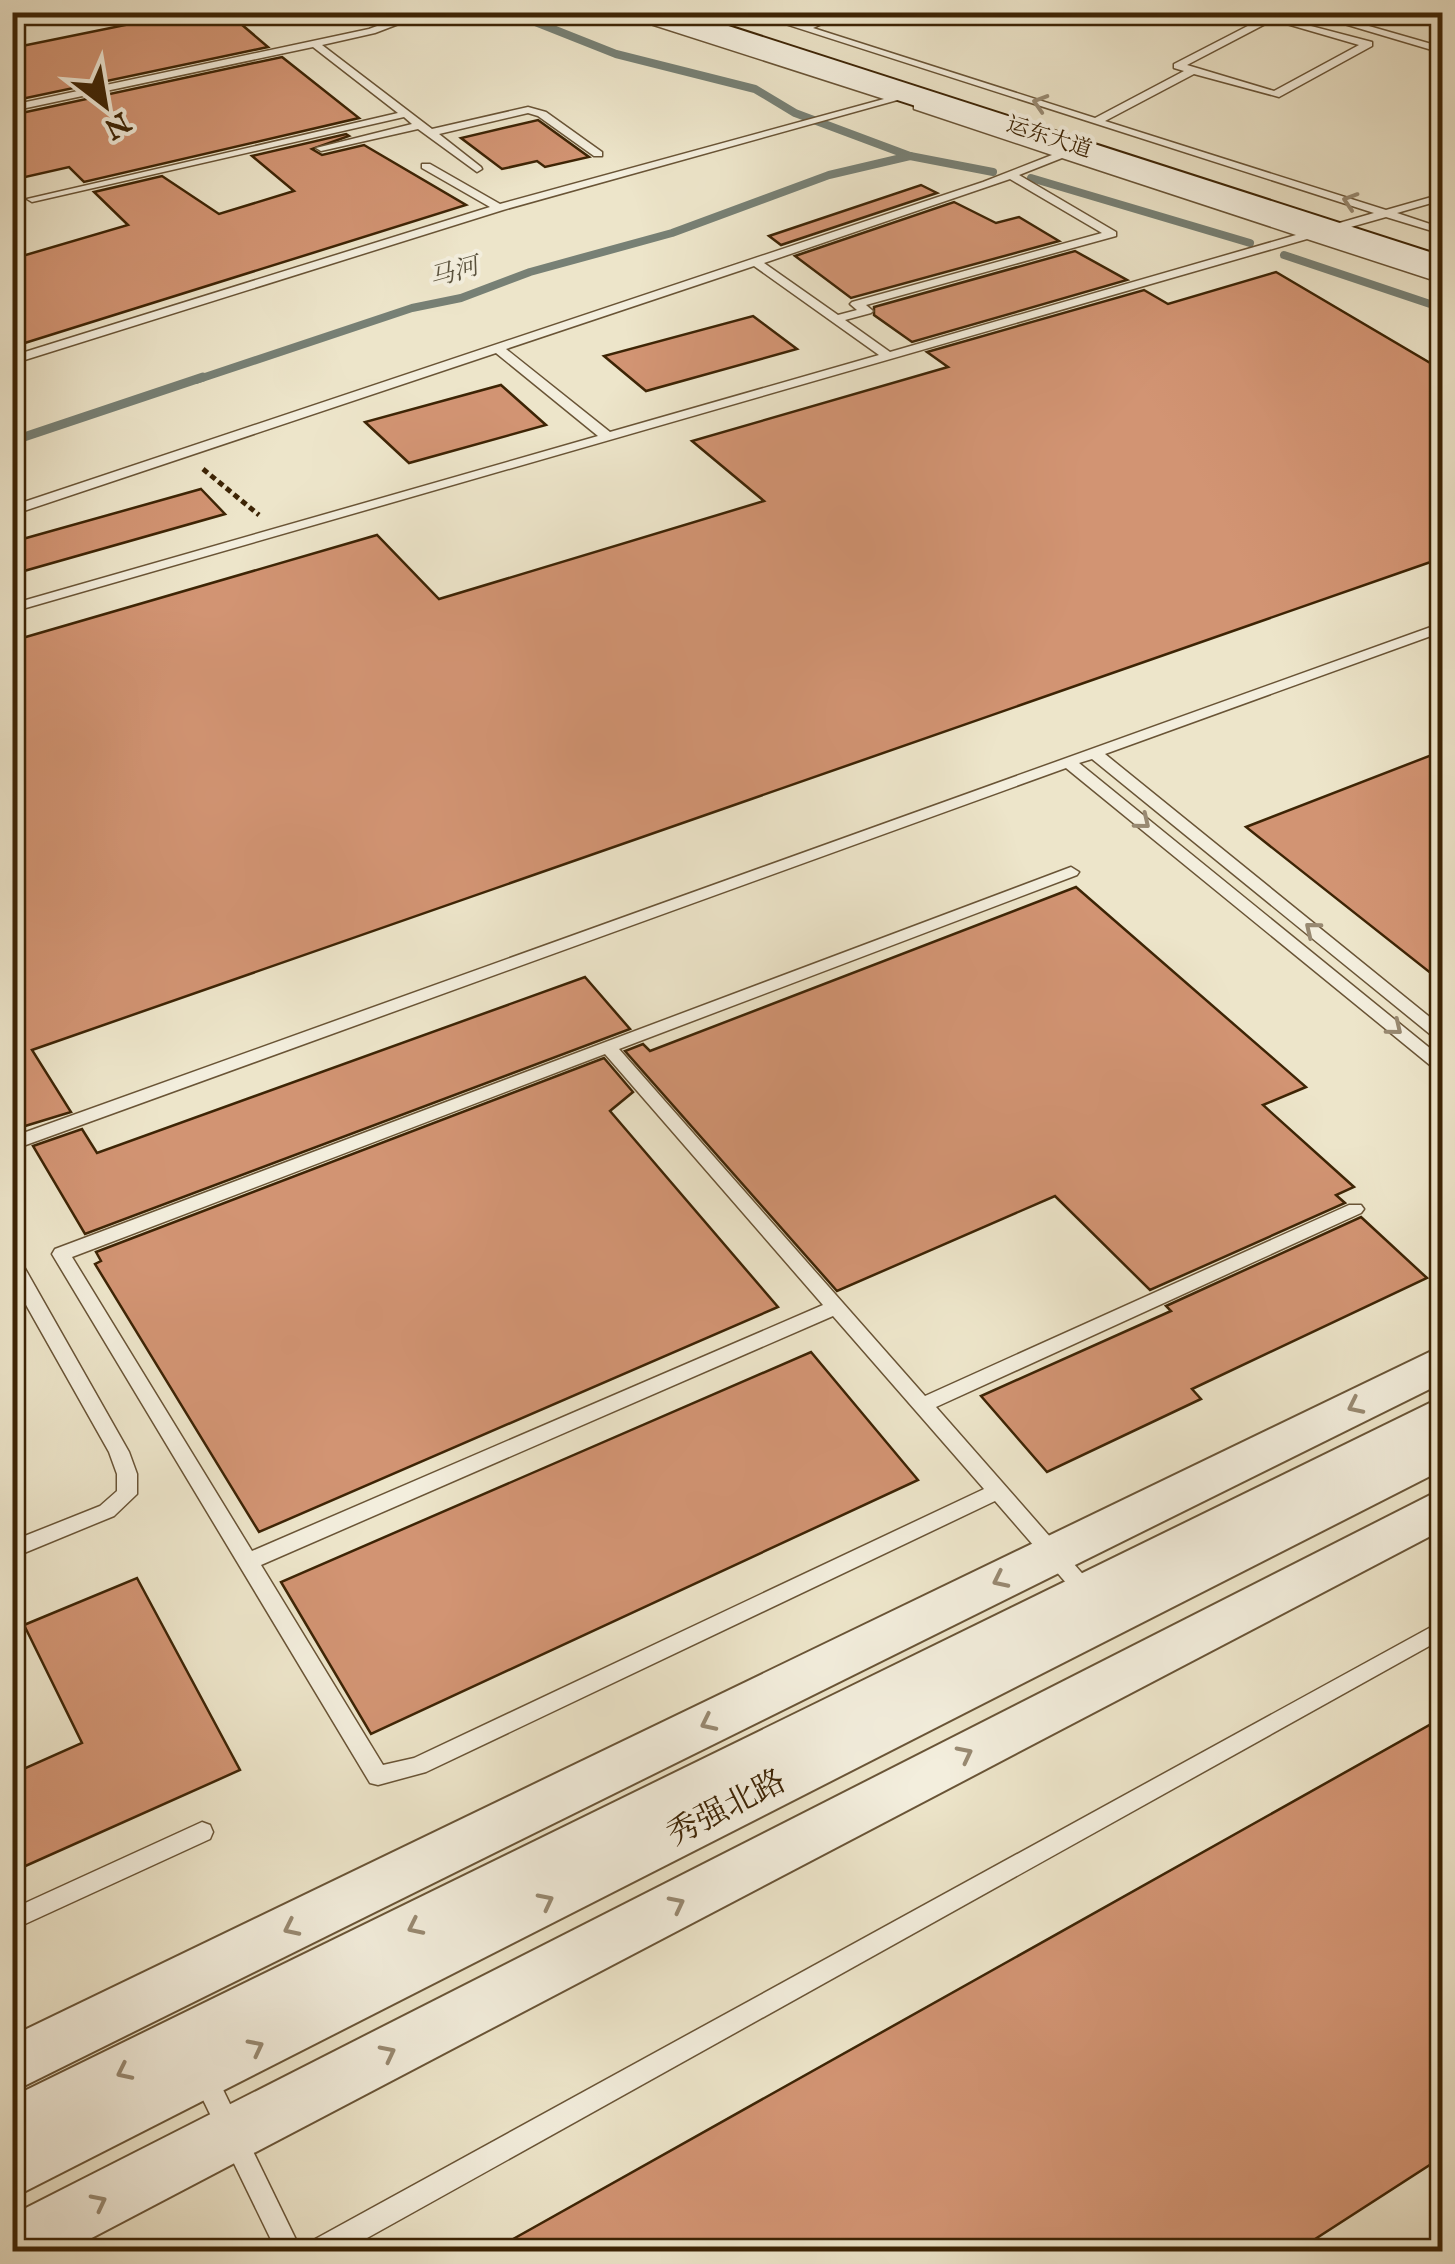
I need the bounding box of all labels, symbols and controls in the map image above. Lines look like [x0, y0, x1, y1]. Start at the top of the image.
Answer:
north arrow [55, 55, 155, 155]
one-way arrow [1032, 94, 1049, 115]
text: N [97, 103, 137, 146]
street label: 运东大道 [1003, 111, 1095, 165]
one-way arrow [1342, 192, 1359, 212]
water label: 马河 [426, 250, 486, 295]
one-way arrow [1132, 810, 1150, 828]
one-way arrow [1306, 923, 1324, 941]
one-way arrow [1384, 1016, 1402, 1034]
one-way arrow [1347, 1394, 1365, 1414]
one-way arrow [993, 1568, 1011, 1587]
one-way arrow [701, 1711, 719, 1730]
one-way arrow [955, 1747, 973, 1767]
street label: 秀强北路 [661, 1762, 793, 1856]
one-way arrow [535, 1894, 553, 1913]
one-way arrow [666, 1897, 684, 1916]
one-way arrow [408, 1915, 426, 1934]
one-way arrow [283, 1916, 301, 1936]
one-way arrow [245, 2040, 263, 2059]
one-way arrow [377, 2046, 395, 2065]
one-way arrow [117, 2059, 135, 2079]
one-way arrow [89, 2195, 107, 2214]

